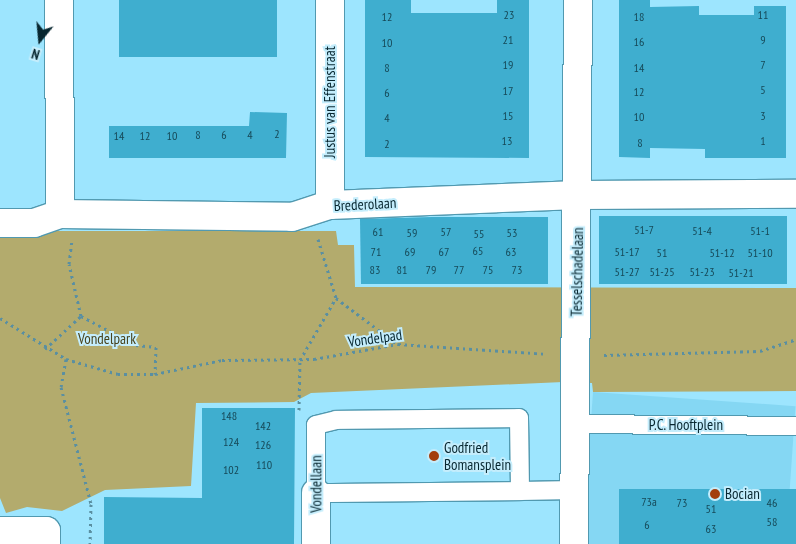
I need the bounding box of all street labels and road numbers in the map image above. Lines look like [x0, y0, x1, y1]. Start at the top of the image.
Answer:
street label: Justus van Effenstraat [321, 46, 339, 158]
street label: Brederolaan [333, 193, 397, 215]
street label: Tesselschadelaan [567, 227, 587, 317]
street label: Vondelpad [347, 325, 403, 351]
street label: P.C. Hooftplein [648, 416, 724, 434]
street label: Vondellaan [307, 455, 325, 513]

